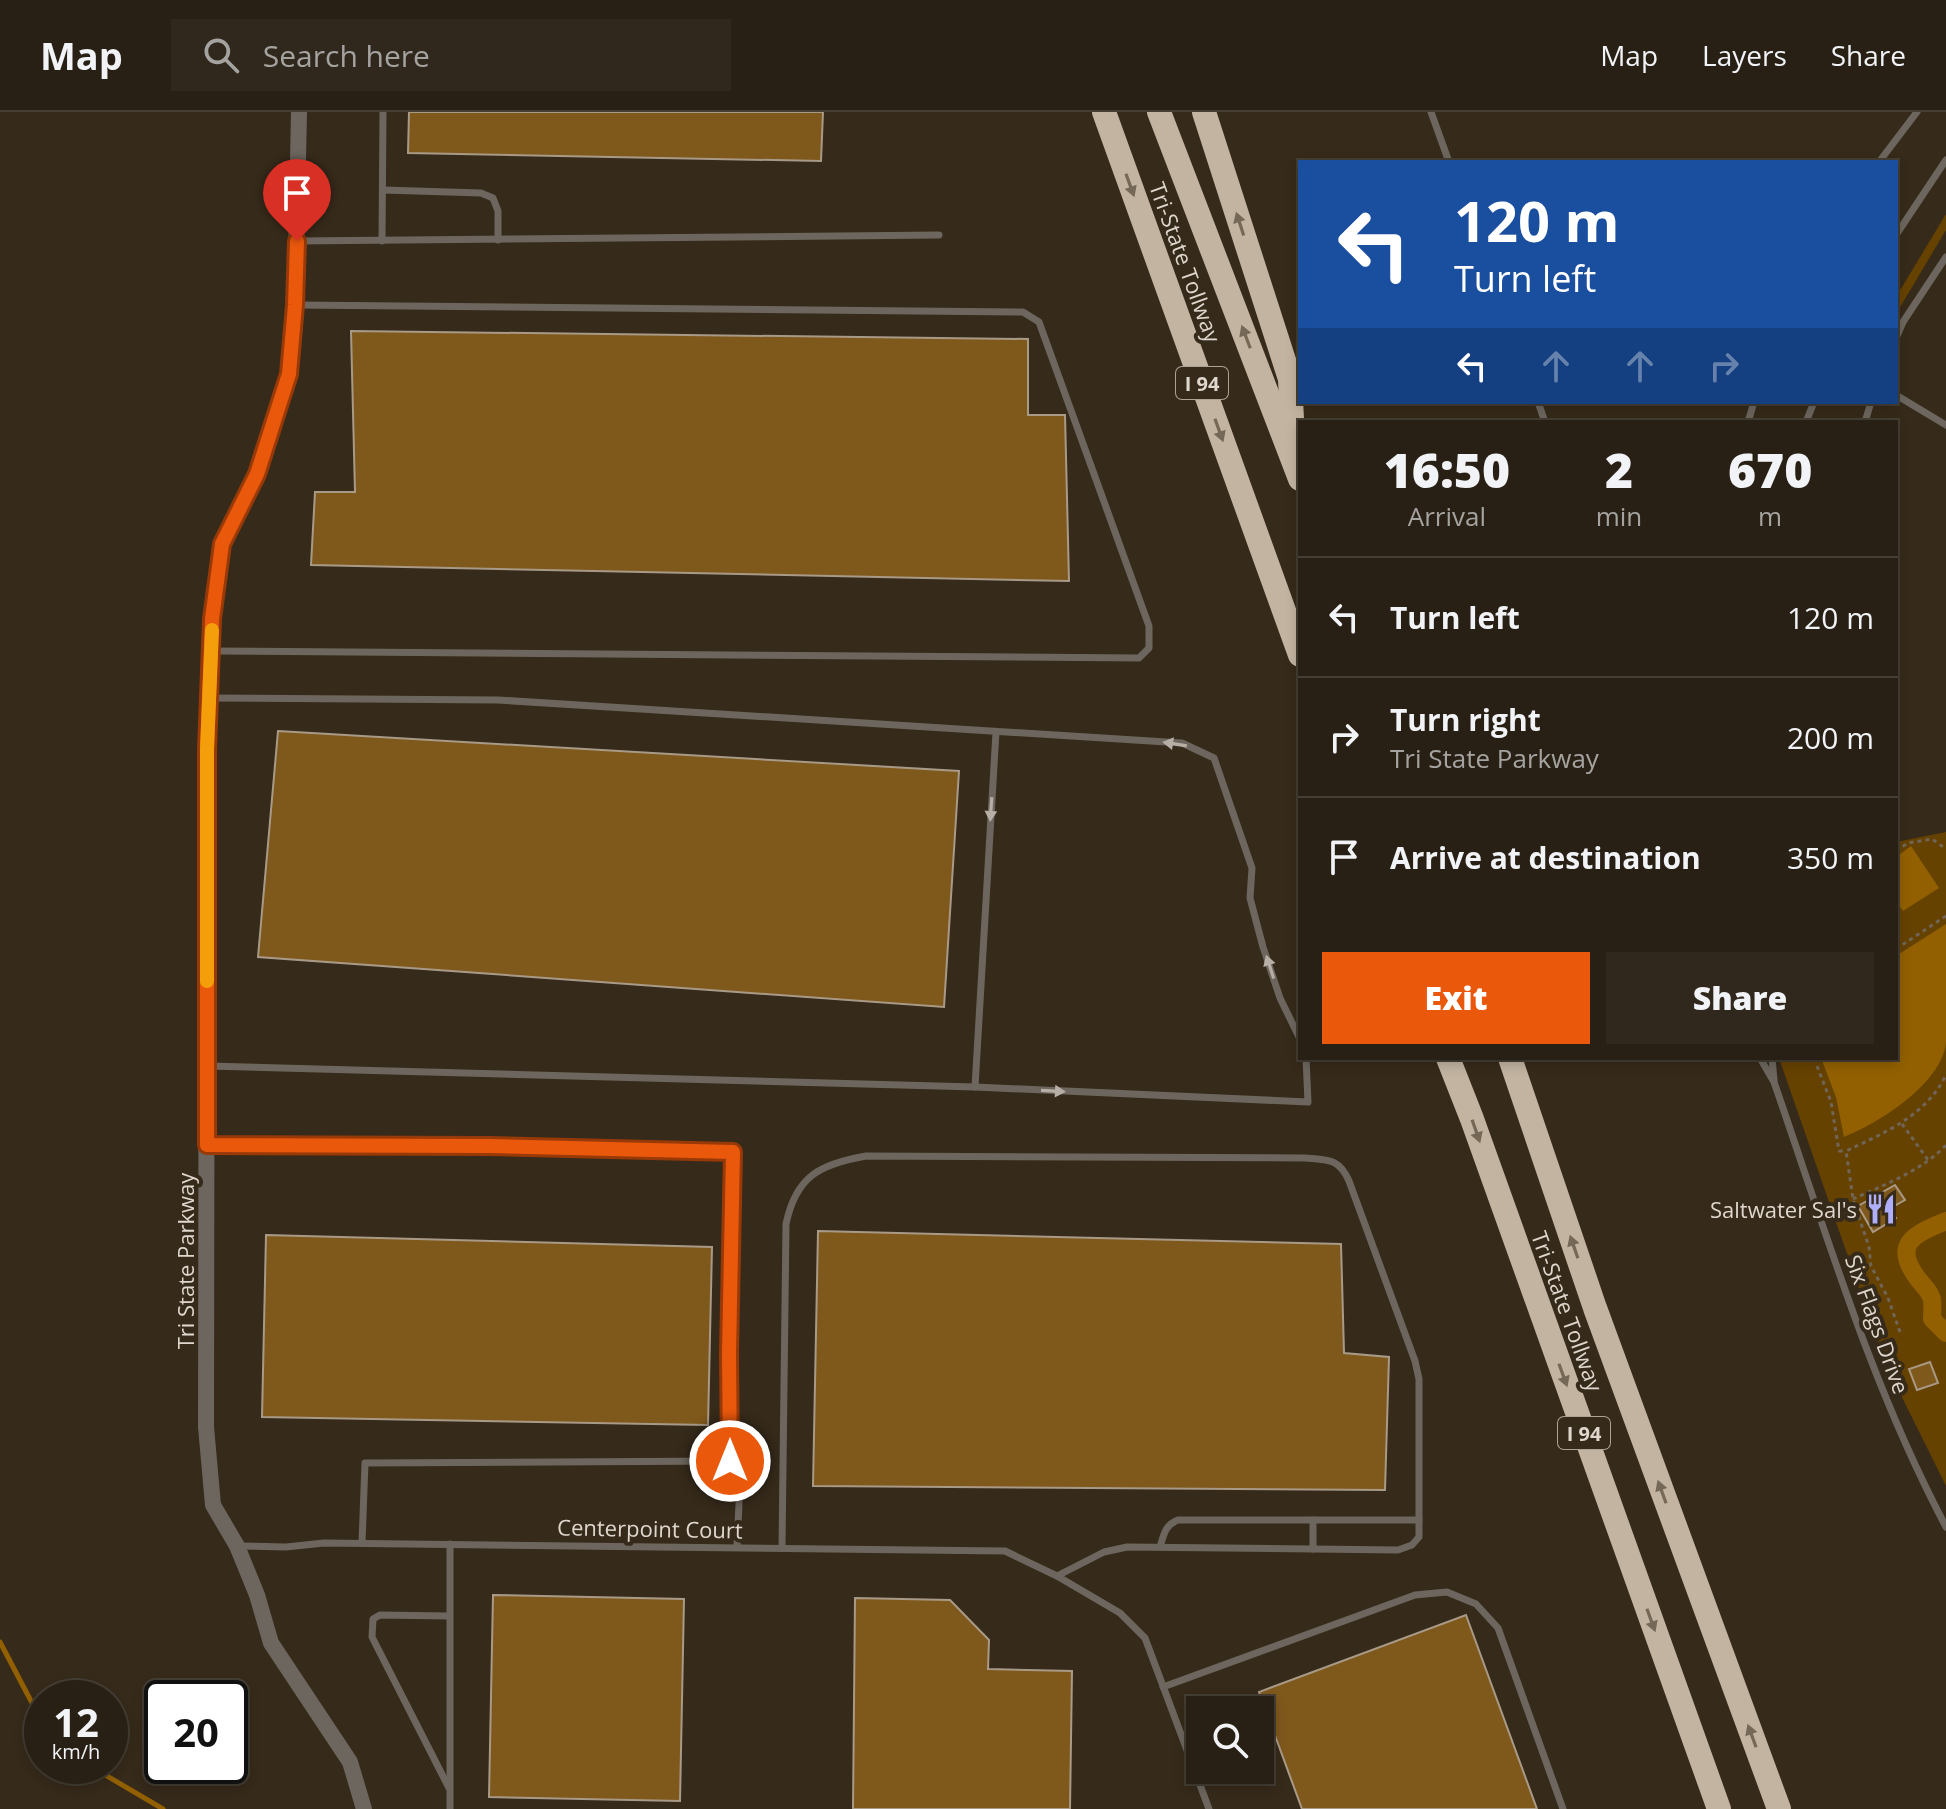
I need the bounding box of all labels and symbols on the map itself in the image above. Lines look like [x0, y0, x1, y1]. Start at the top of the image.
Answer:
pin [263, 159, 331, 241]
one-way arrow [1124, 173, 1137, 197]
street label: Tri-State Tollway [1143, 178, 1229, 347]
one-way arrow [1234, 211, 1246, 235]
one-way arrow [1239, 325, 1252, 349]
road number: I 94 [1176, 367, 1228, 399]
one-way arrow [1213, 418, 1226, 442]
one-way arrow [1163, 737, 1188, 750]
one-way arrow [984, 797, 997, 822]
one-way arrow [1263, 955, 1276, 979]
one-way arrow [1041, 1084, 1066, 1097]
one-way arrow [1470, 1119, 1483, 1143]
street label: Tri State Parkway [170, 1172, 200, 1349]
restaurant icon: Saltwater Sal's [1864, 1192, 1898, 1226]
place label: Saltwater Sal's [1710, 1194, 1857, 1224]
street label: Tri-State Tollway [1525, 1227, 1611, 1396]
one-way arrow [1568, 1235, 1580, 1259]
street label: Six Flags Drive [1839, 1250, 1917, 1398]
one-way arrow [1558, 1364, 1570, 1388]
road number: I 94 [1558, 1417, 1610, 1449]
position arrow [688, 1419, 772, 1503]
one-way arrow [1655, 1480, 1668, 1504]
street label: Centerpoint Court [557, 1511, 743, 1545]
one-way arrow [1645, 1608, 1658, 1632]
speed limit sign: 20 [144, 1680, 248, 1784]
one-way arrow [1745, 1724, 1757, 1748]

